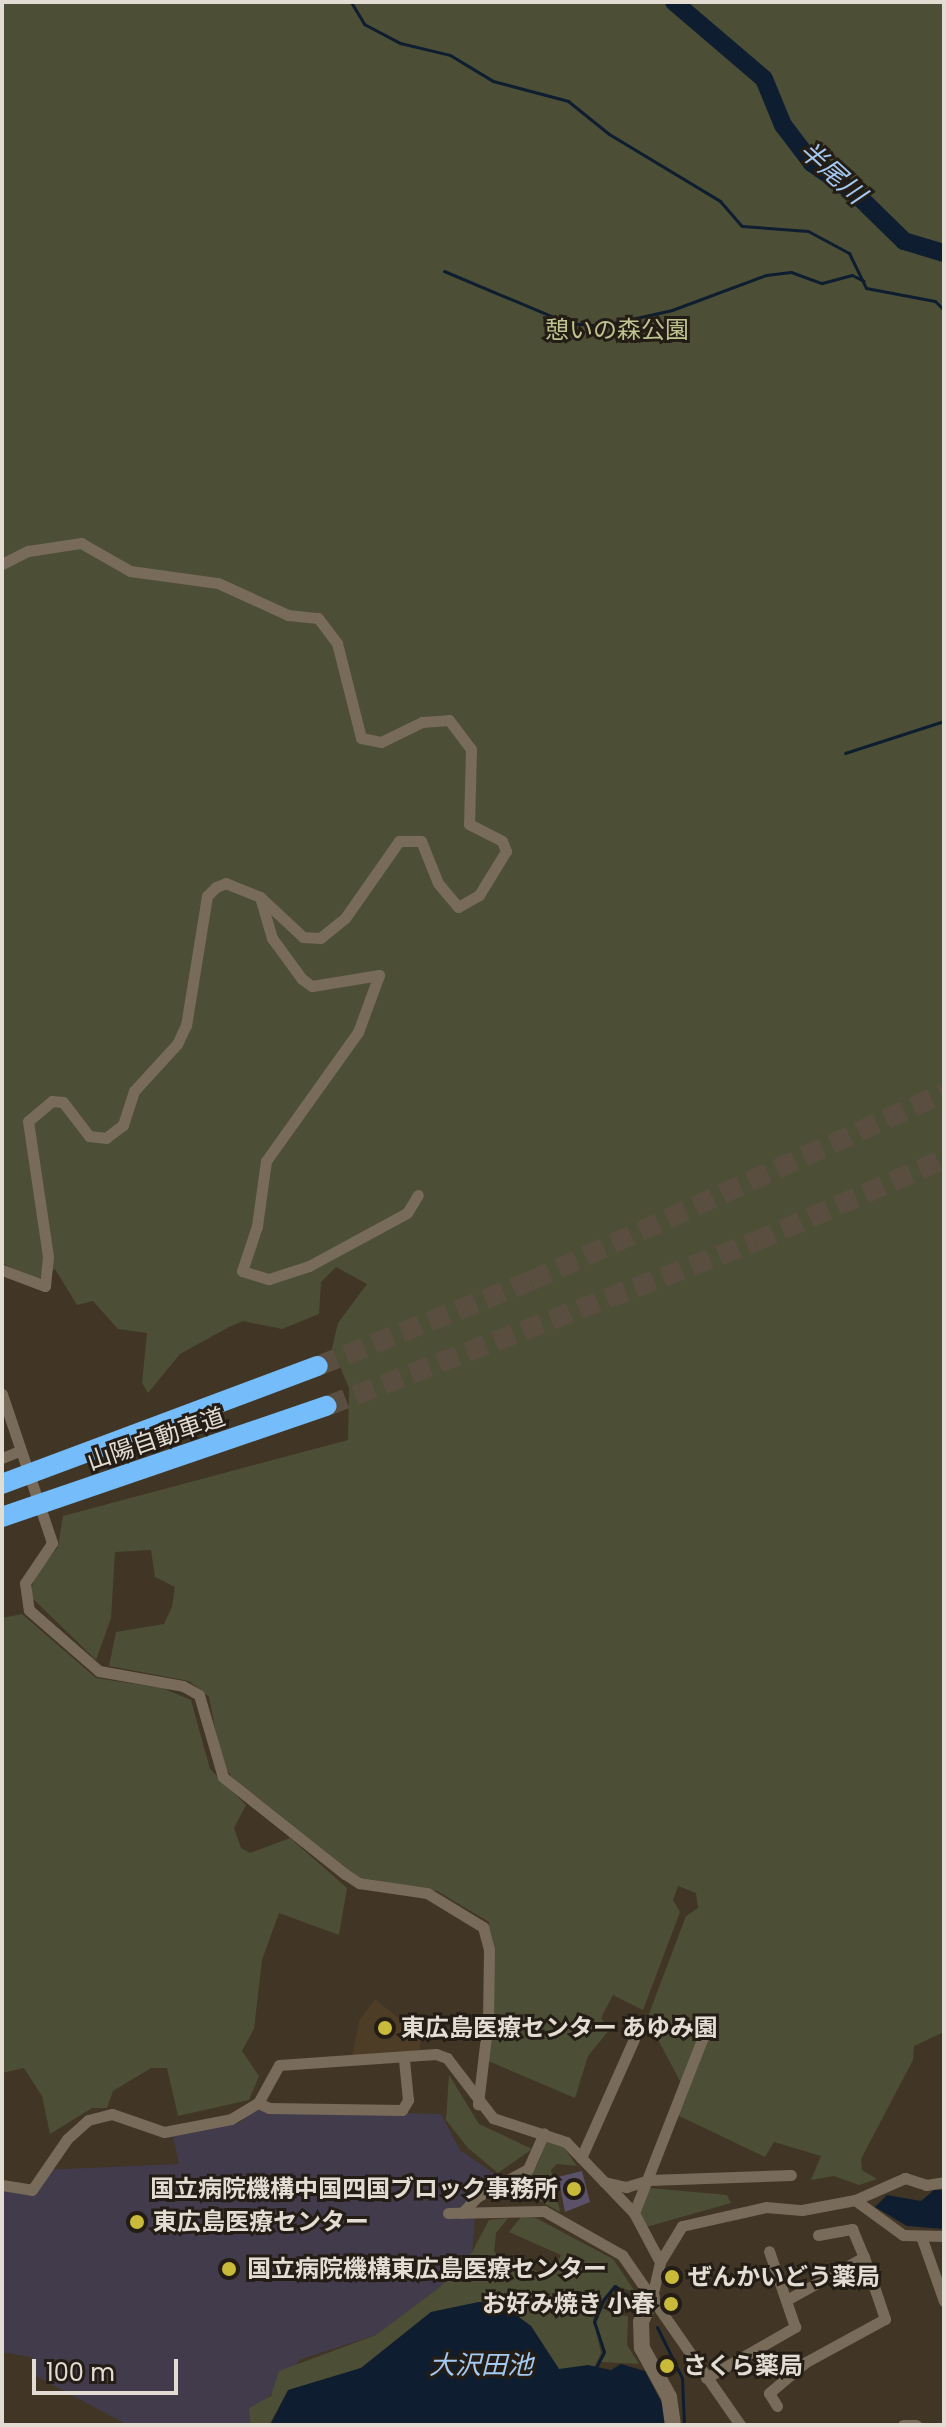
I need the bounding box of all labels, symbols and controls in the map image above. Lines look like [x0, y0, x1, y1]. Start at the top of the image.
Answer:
water label: 半尾川 [793, 135, 871, 211]
park label: 憩いの森公園 [545, 316, 689, 344]
street label: 山陽自動車道 [83, 1402, 229, 1476]
place label: 東広島医療センター あゆみ園 [401, 2014, 718, 2042]
marker: 東広島医療センター あゆみ園 [376, 2019, 394, 2037]
place label: 国立病院機構中国四国ブロック事務所 [150, 2175, 558, 2203]
marker: 国立病院機構中国四国ブロック事務所 [565, 2180, 583, 2198]
place label: 東広島医療センター [153, 2208, 369, 2236]
marker: 東広島医療センター [128, 2213, 146, 2231]
place label: 国立病院機構東広島医療センター [247, 2255, 607, 2283]
marker: 国立病院機構東広島医療センター [218, 2258, 240, 2280]
place label: ぜんかいどう薬局 [688, 2263, 880, 2291]
marker: ぜんかいどう薬局 [663, 2268, 681, 2286]
place label: お好み焼き 小春 [482, 2290, 655, 2318]
marker: お好み焼き 小春 [662, 2295, 680, 2313]
scale bar [36, 2343, 182, 2393]
water label: 大沢田池 [429, 2350, 533, 2382]
place label: さくら薬局 [683, 2352, 803, 2380]
text: 100 m [46, 2356, 115, 2389]
marker: さくら薬局 [658, 2357, 676, 2375]

